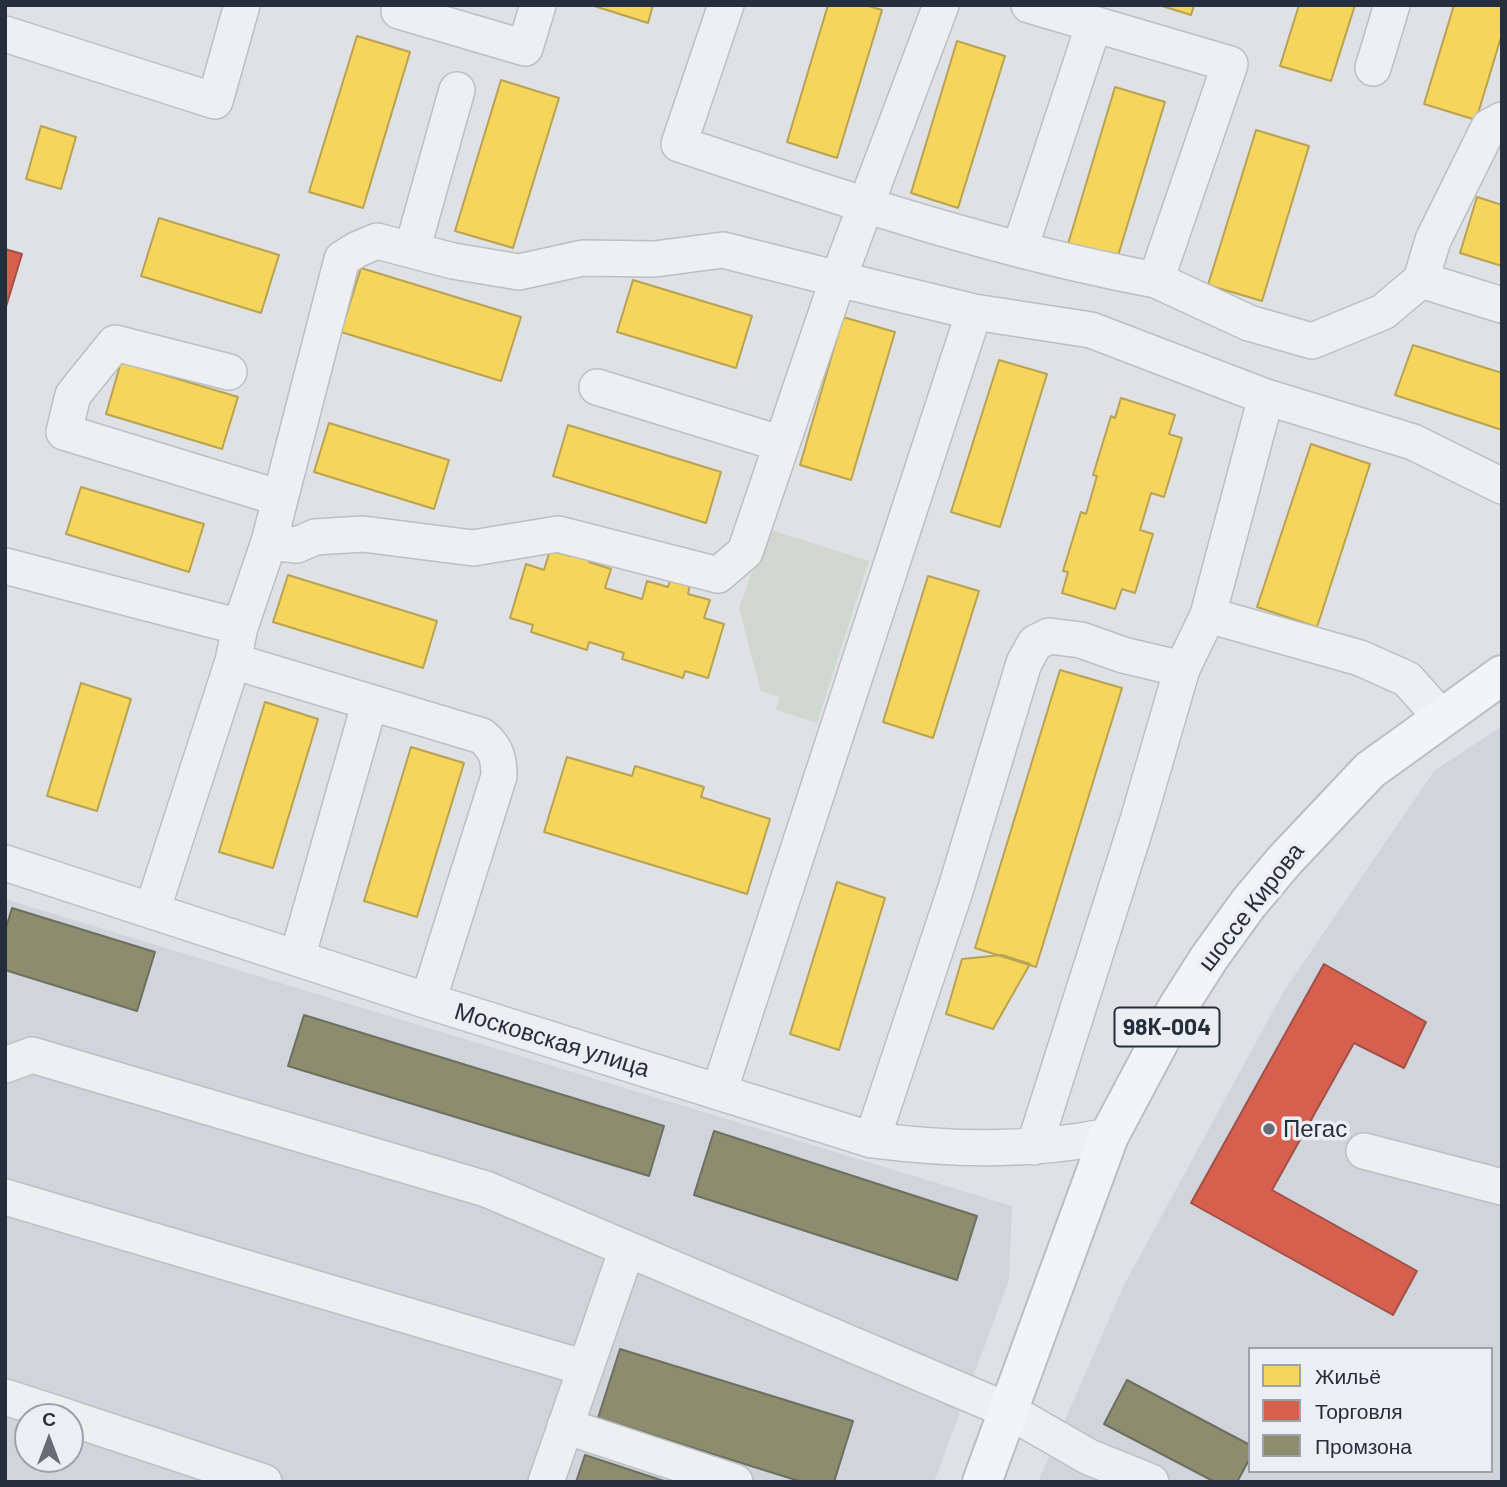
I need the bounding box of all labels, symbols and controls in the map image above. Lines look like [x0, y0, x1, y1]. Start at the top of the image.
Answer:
street label: шоссе Кирова [1192, 837, 1310, 977]
street label: Московская улица [451, 997, 653, 1083]
road number: 98К-004 [1114, 1008, 1220, 1046]
place label: Пегас [1283, 1115, 1347, 1143]
marker: Пегас [1261, 1121, 1277, 1137]
legend [1248, 1347, 1493, 1473]
text: Жильё [1315, 1363, 1381, 1388]
text: Торговля [1315, 1398, 1403, 1423]
north arrow [14, 1403, 84, 1473]
text: С [42, 1407, 56, 1430]
text: Промзона [1315, 1433, 1412, 1458]

